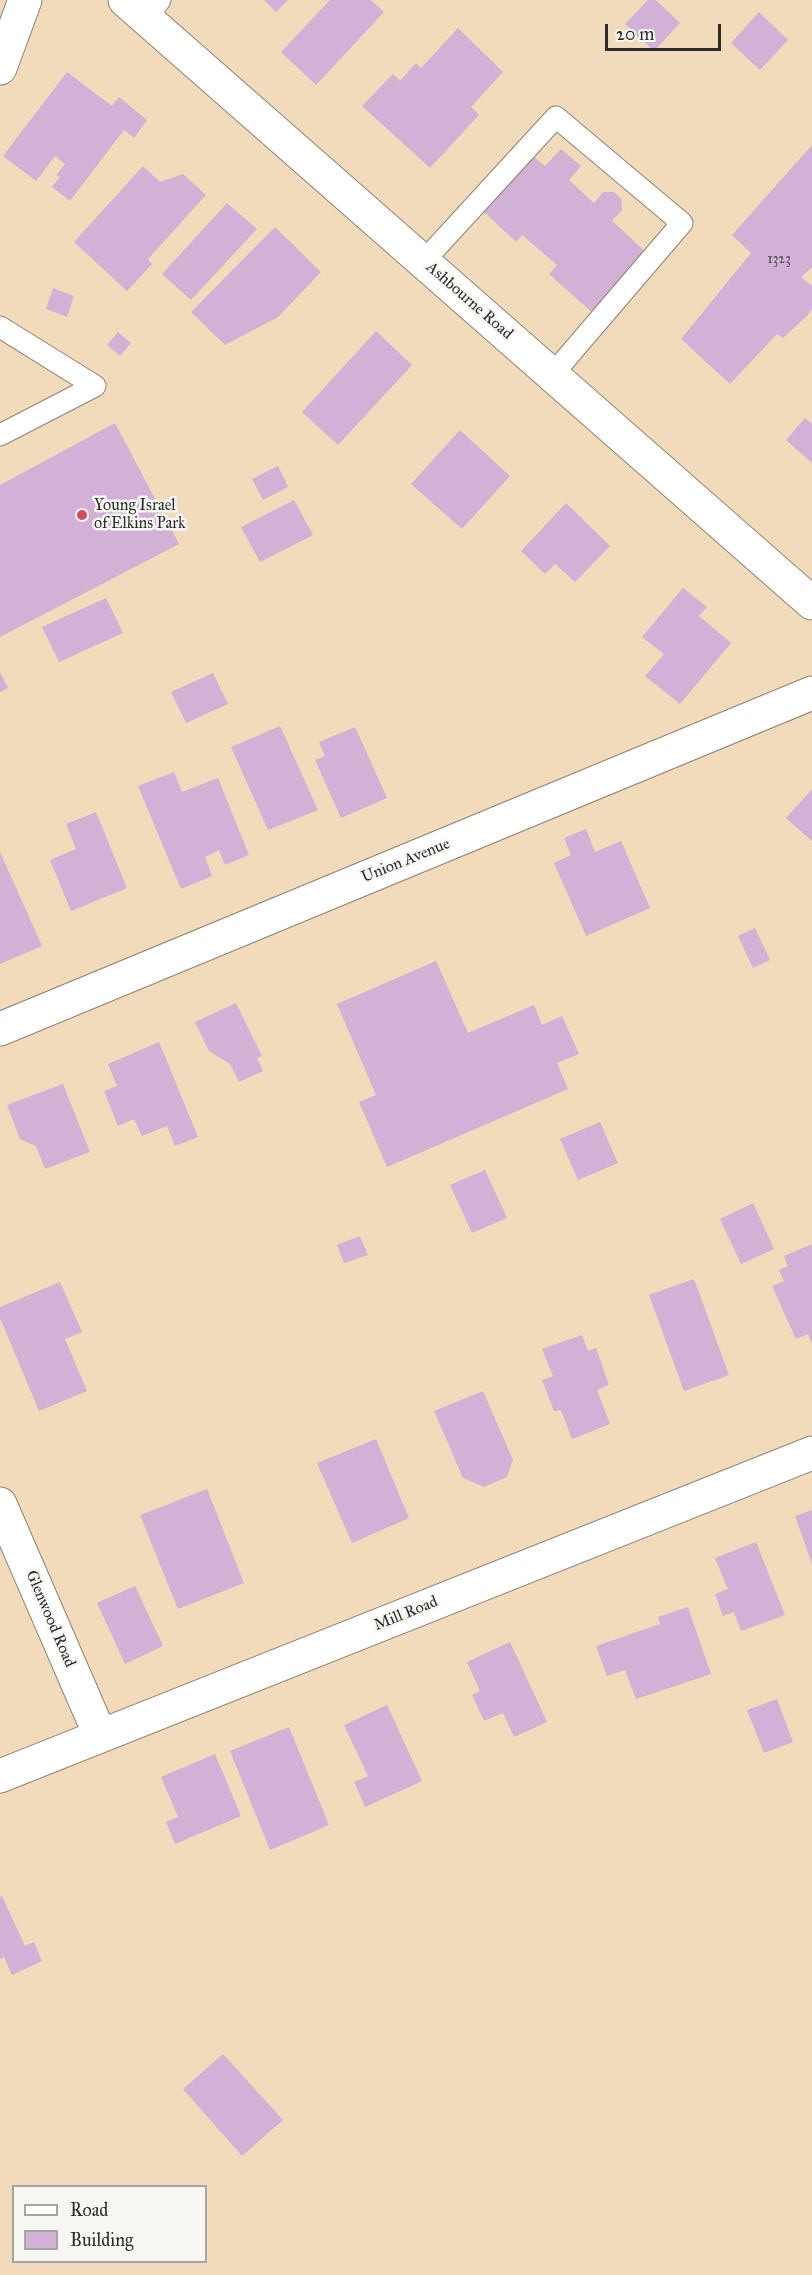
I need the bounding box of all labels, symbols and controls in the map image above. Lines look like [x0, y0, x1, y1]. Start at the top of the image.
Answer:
scale bar [608, 12, 724, 50]
text: 20 m [616, 23, 654, 45]
house number: 1323 [767, 252, 791, 268]
street label: Ashbourne Road [422, 258, 516, 344]
place label: Young Israel of Elkins Park [94, 496, 185, 534]
marker: Young Israel of Elkins Park [75, 508, 89, 522]
street label: Union Avenue [359, 835, 453, 887]
street label: Glenwood Road [21, 1568, 79, 1670]
street label: Mill Road [371, 1593, 441, 1635]
legend [12, 2185, 207, 2263]
text: Road [70, 2199, 108, 2221]
text: Building [70, 2229, 133, 2251]

